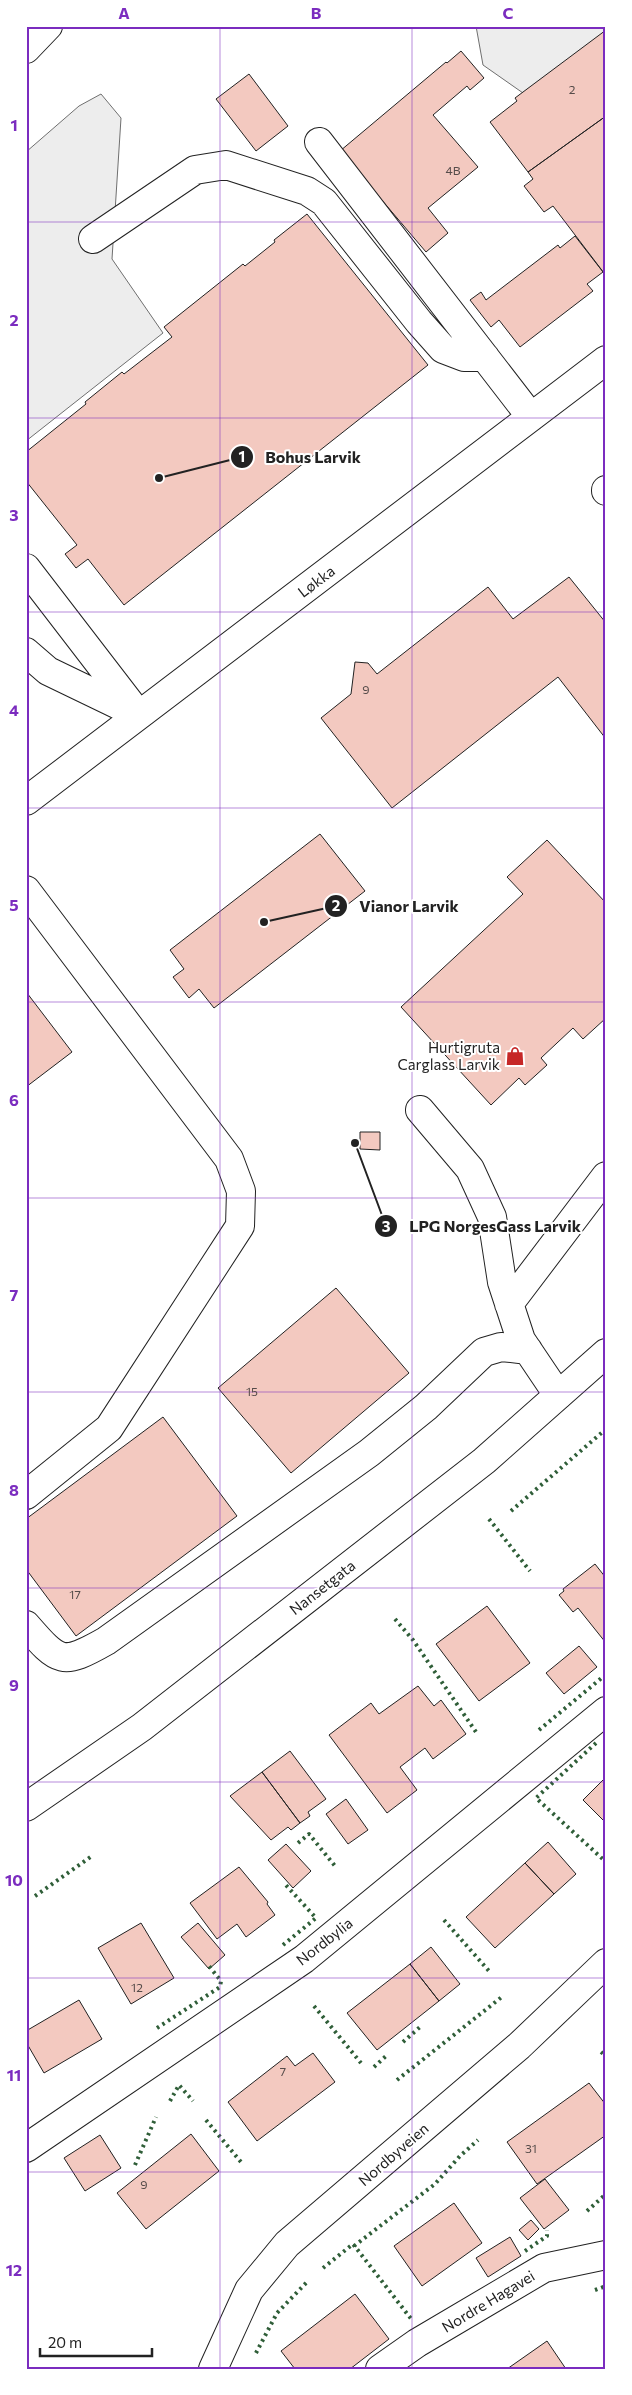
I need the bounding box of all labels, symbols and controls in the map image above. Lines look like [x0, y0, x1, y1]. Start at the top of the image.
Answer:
text: A [118, 3, 130, 22]
text: B [311, 3, 322, 22]
text: C [503, 3, 514, 22]
house number: 2 [569, 82, 576, 96]
text: 1 [10, 115, 18, 134]
house number: 4B [446, 163, 461, 177]
text: 2 [9, 310, 19, 329]
callout: Bohus Larvik [230, 442, 371, 473]
text: 1 [239, 447, 245, 465]
text: Bohus Larvik [265, 447, 362, 466]
text: 3 [9, 505, 19, 524]
street label: Løkka [294, 561, 338, 601]
house number: 9 [362, 682, 370, 696]
text: 4 [9, 700, 19, 719]
callout: Vianor Larvik [324, 891, 468, 922]
text: 5 [9, 895, 19, 914]
text: 2 [332, 896, 340, 914]
text: Vianor Larvik [359, 896, 459, 915]
place label: Hurtigruta Carglass Larvik [397, 1038, 500, 1073]
shop icon: Hurtigruta Carglass Larvik [504, 1045, 526, 1067]
text: 6 [9, 1090, 19, 1109]
callout: LPG NorgesGass Larvik [374, 1211, 590, 1242]
text: LPG NorgesGass Larvik [409, 1216, 582, 1235]
text: 3 [382, 1217, 391, 1235]
text: 7 [10, 1285, 19, 1304]
house number: 15 [246, 1384, 258, 1398]
text: 8 [9, 1480, 19, 1499]
street label: Nansetgata [286, 1556, 358, 1618]
house number: 17 [69, 1587, 81, 1601]
text: 9 [9, 1675, 19, 1694]
text: 10 [5, 1870, 23, 1889]
street label: Nordbylia [292, 1913, 356, 1969]
house number: 12 [131, 1980, 143, 1994]
house number: 7 [280, 2064, 286, 2078]
text: 11 [7, 2065, 21, 2084]
street label: Nordbyveien [354, 2119, 432, 2189]
house number: 31 [525, 2141, 537, 2155]
house number: 9 [140, 2177, 148, 2191]
text: 12 [6, 2260, 22, 2279]
street label: Nordre Hagavei [438, 2266, 538, 2336]
scale bar [40, 2325, 152, 2357]
text: 20 m [48, 2333, 82, 2351]

